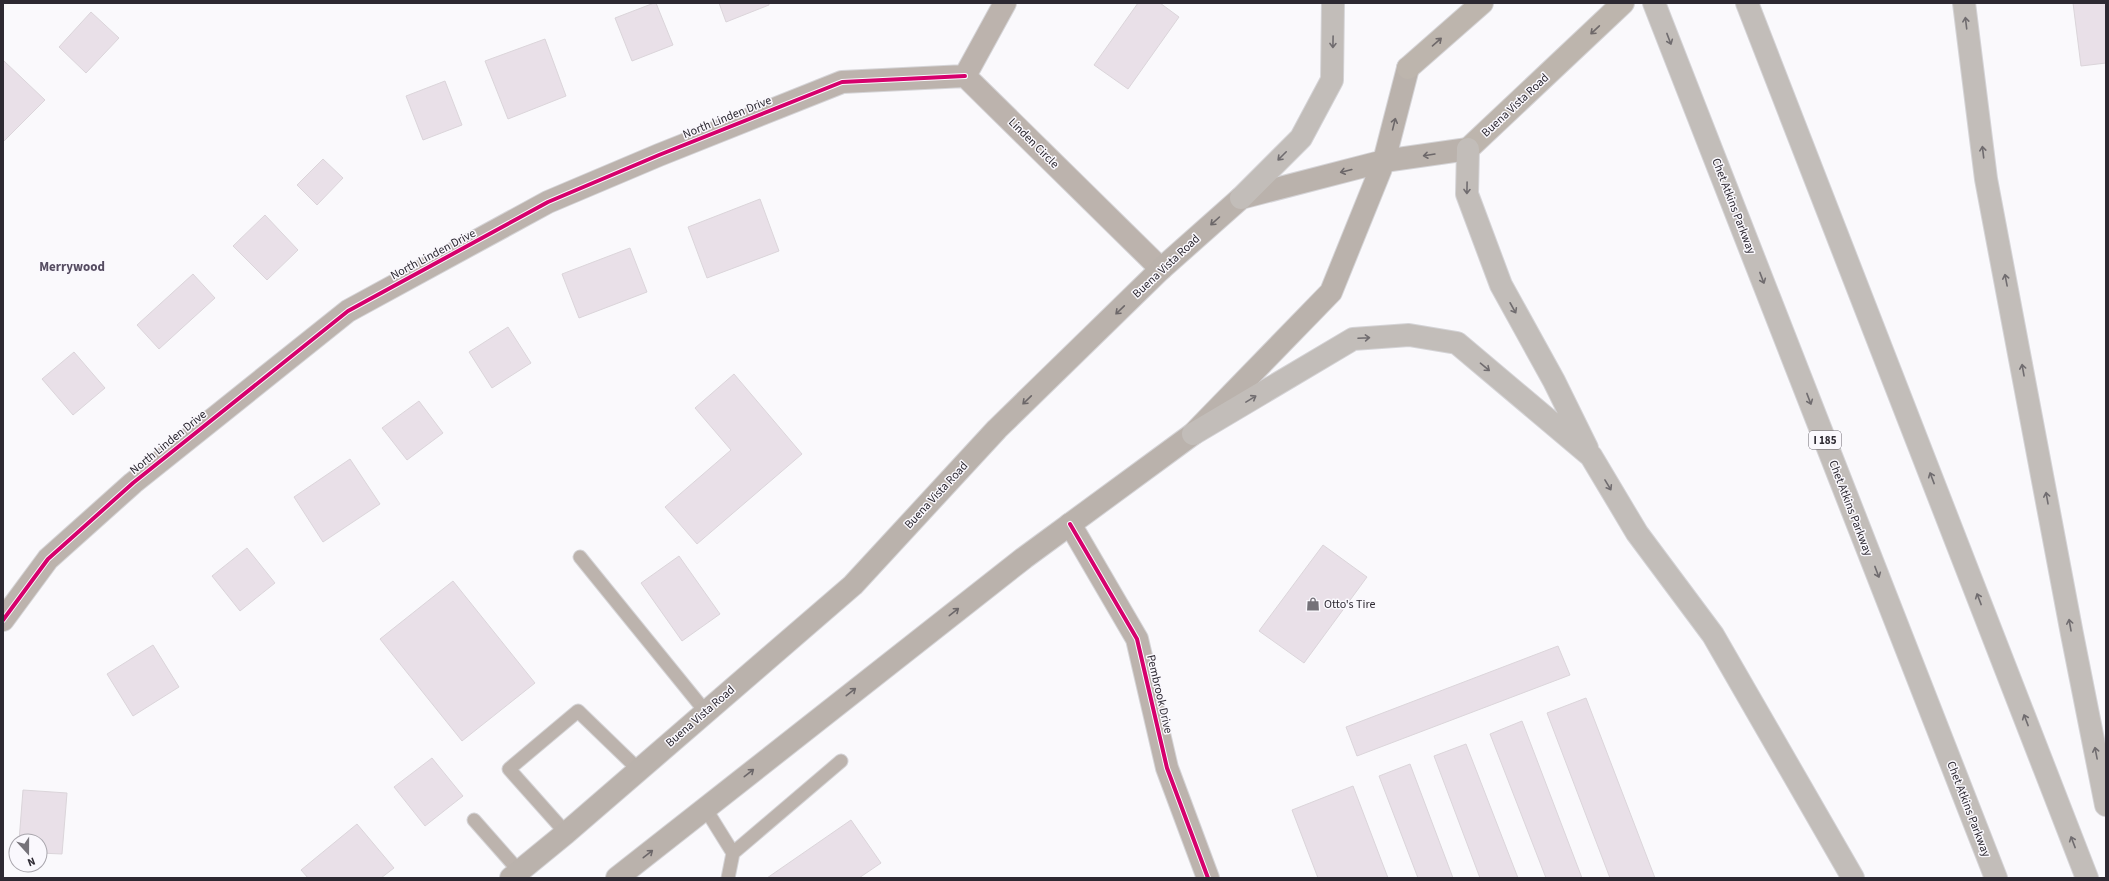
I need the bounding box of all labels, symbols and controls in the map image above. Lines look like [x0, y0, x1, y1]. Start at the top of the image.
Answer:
one-way arrow [1962, 17, 1970, 30]
one-way arrow [1590, 25, 1600, 34]
one-way arrow [1665, 33, 1673, 45]
one-way arrow [1329, 35, 1336, 48]
one-way arrow [1432, 38, 1442, 47]
street label: Buena Vista Road [1478, 70, 1553, 141]
street label: North Linden Drive [680, 92, 774, 143]
street label: Linden Circle [1005, 114, 1063, 172]
one-way arrow [1391, 117, 1398, 130]
one-way arrow [1979, 146, 1987, 159]
one-way arrow [1423, 151, 1436, 159]
one-way arrow [1277, 152, 1287, 161]
street label: Chet Atkins Parkway [1707, 156, 1760, 257]
one-way arrow [1340, 168, 1353, 175]
one-way arrow [1463, 181, 1471, 194]
one-way arrow [1210, 216, 1220, 226]
street label: North Linden Drive [388, 225, 479, 284]
street label: Buena Vista Road [1129, 231, 1204, 302]
district label: Merrywood [39, 258, 105, 276]
one-way arrow [1758, 271, 1766, 283]
one-way arrow [2002, 274, 2010, 287]
one-way arrow [1510, 302, 1518, 314]
one-way arrow [1115, 305, 1125, 315]
one-way arrow [1357, 334, 1370, 342]
one-way arrow [1479, 362, 1490, 371]
one-way arrow [2019, 364, 2027, 377]
one-way arrow [1805, 392, 1813, 404]
one-way arrow [1022, 395, 1032, 404]
one-way arrow [1245, 395, 1257, 403]
street label: North Linden Drive [126, 406, 210, 479]
road number: I 185 [1809, 431, 1841, 449]
street label: Buena Vista Road [901, 458, 972, 533]
street label: Chet Atkins Parkway [1824, 458, 1877, 559]
one-way arrow [1927, 473, 1935, 485]
one-way arrow [1604, 479, 1612, 490]
one-way arrow [2042, 491, 2050, 504]
one-way arrow [1873, 566, 1881, 578]
one-way arrow [1974, 594, 1982, 606]
shop icon: Otto's Tire [1305, 596, 1321, 612]
place label: Otto's Tire [1324, 596, 1375, 613]
one-way arrow [948, 608, 959, 617]
one-way arrow [2066, 619, 2074, 632]
street label: Pembrook Drive [1142, 653, 1177, 735]
street label: Buena Vista Road [662, 682, 739, 751]
one-way arrow [846, 688, 857, 696]
one-way arrow [2021, 715, 2029, 727]
one-way arrow [2091, 747, 2099, 760]
street label: Chet Atkins Parkway [1942, 759, 1995, 860]
one-way arrow [744, 769, 755, 777]
north arrow [8, 833, 48, 873]
one-way arrow [2068, 836, 2076, 848]
one-way arrow [642, 849, 653, 858]
text: N [25, 854, 38, 870]

